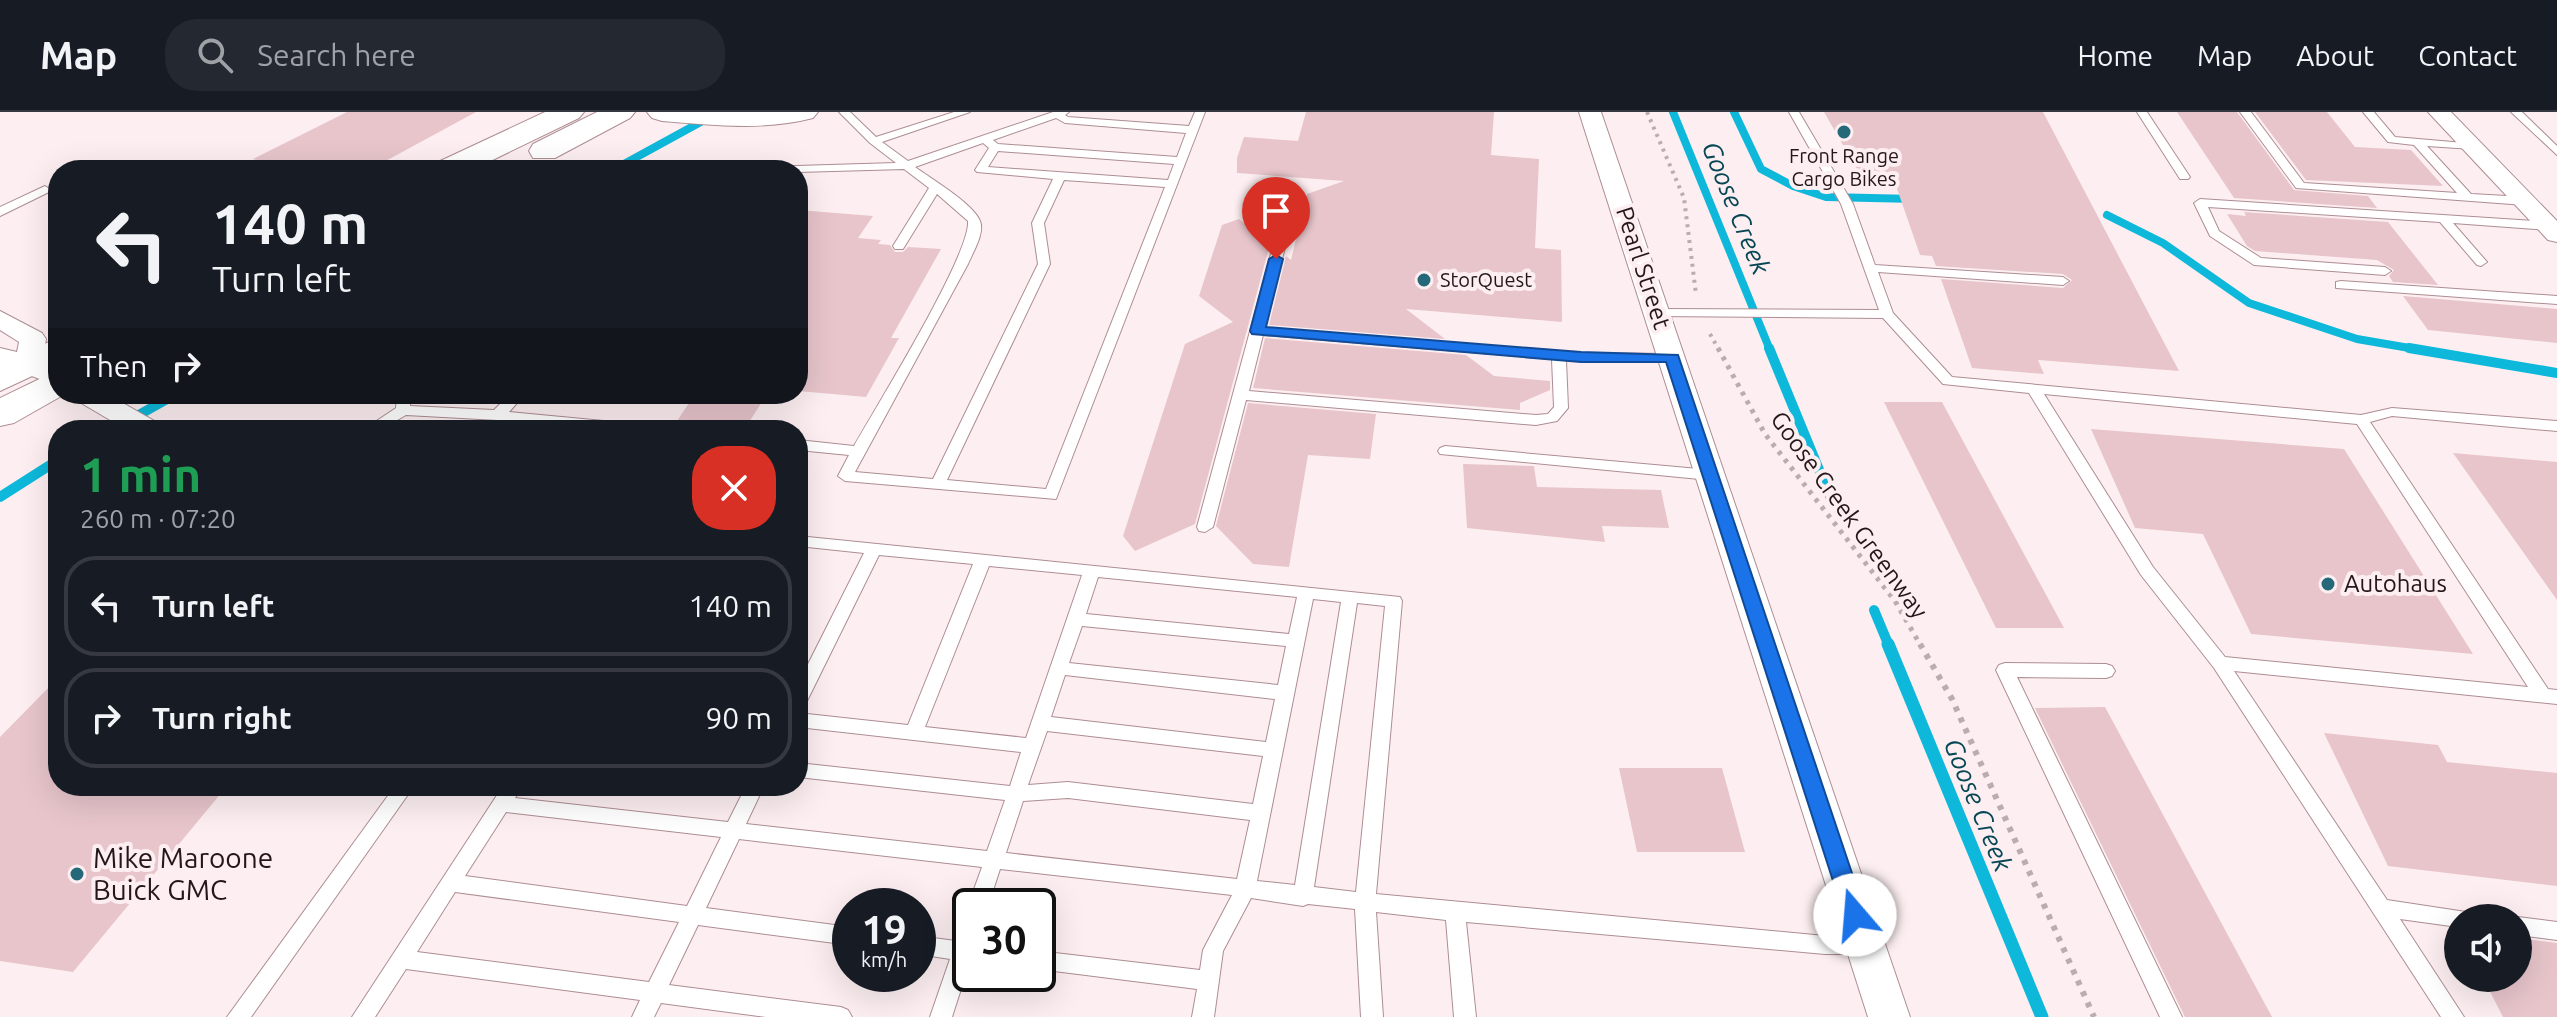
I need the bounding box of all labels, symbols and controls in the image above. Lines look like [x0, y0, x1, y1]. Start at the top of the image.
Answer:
search box [165, 19, 725, 91]
icon: search [193, 33, 237, 77]
text: Map [40, 34, 117, 76]
text: Search here [257, 38, 416, 72]
text: Home [2078, 40, 2153, 71]
text: Map [2197, 40, 2252, 71]
text: About [2296, 40, 2374, 71]
text: Contact [2418, 40, 2517, 71]
marker: Front Range Cargo Bikes [1835, 123, 1853, 141]
water label: Goose Creek [1697, 137, 1777, 279]
place label: Front Range Cargo Bikes [1789, 144, 1899, 190]
pin [1242, 177, 1310, 259]
icon: arrive [1254, 189, 1298, 233]
icon: left [80, 192, 184, 296]
text: 140 m [212, 192, 368, 255]
street label: Pearl Street [1611, 203, 1676, 333]
text: Turn left [212, 258, 351, 299]
place label: StorQuest [1440, 268, 1532, 291]
marker: StorQuest [1415, 271, 1433, 289]
icon: right [164, 344, 208, 388]
text: Then [80, 349, 148, 383]
street label: Goose Creek Greenway [1765, 406, 1934, 624]
button: close [692, 446, 776, 530]
text: 1 min [80, 447, 201, 501]
text: 260 m · 07:20 [80, 504, 236, 533]
place label: Autohaus [2344, 570, 2447, 597]
marker: Autohaus [2319, 575, 2337, 593]
icon: left [84, 584, 128, 628]
text: Turn left [152, 589, 274, 623]
text: 140 m [688, 589, 772, 623]
icon: right [84, 696, 128, 740]
text: Turn right [152, 701, 292, 735]
text: 90 m [705, 701, 772, 735]
water label: Goose Creek [1939, 734, 2019, 876]
place label: Mike Maroone Buick GMC [93, 842, 273, 905]
marker: Mike Maroone Buick GMC [68, 865, 86, 883]
position arrow [1813, 873, 1897, 957]
speed limit sign: 30 [952, 888, 1056, 992]
map controls [2444, 904, 2532, 992]
button: sound [2444, 904, 2532, 992]
text: 19 [861, 907, 907, 952]
text: km/h [861, 948, 907, 971]

